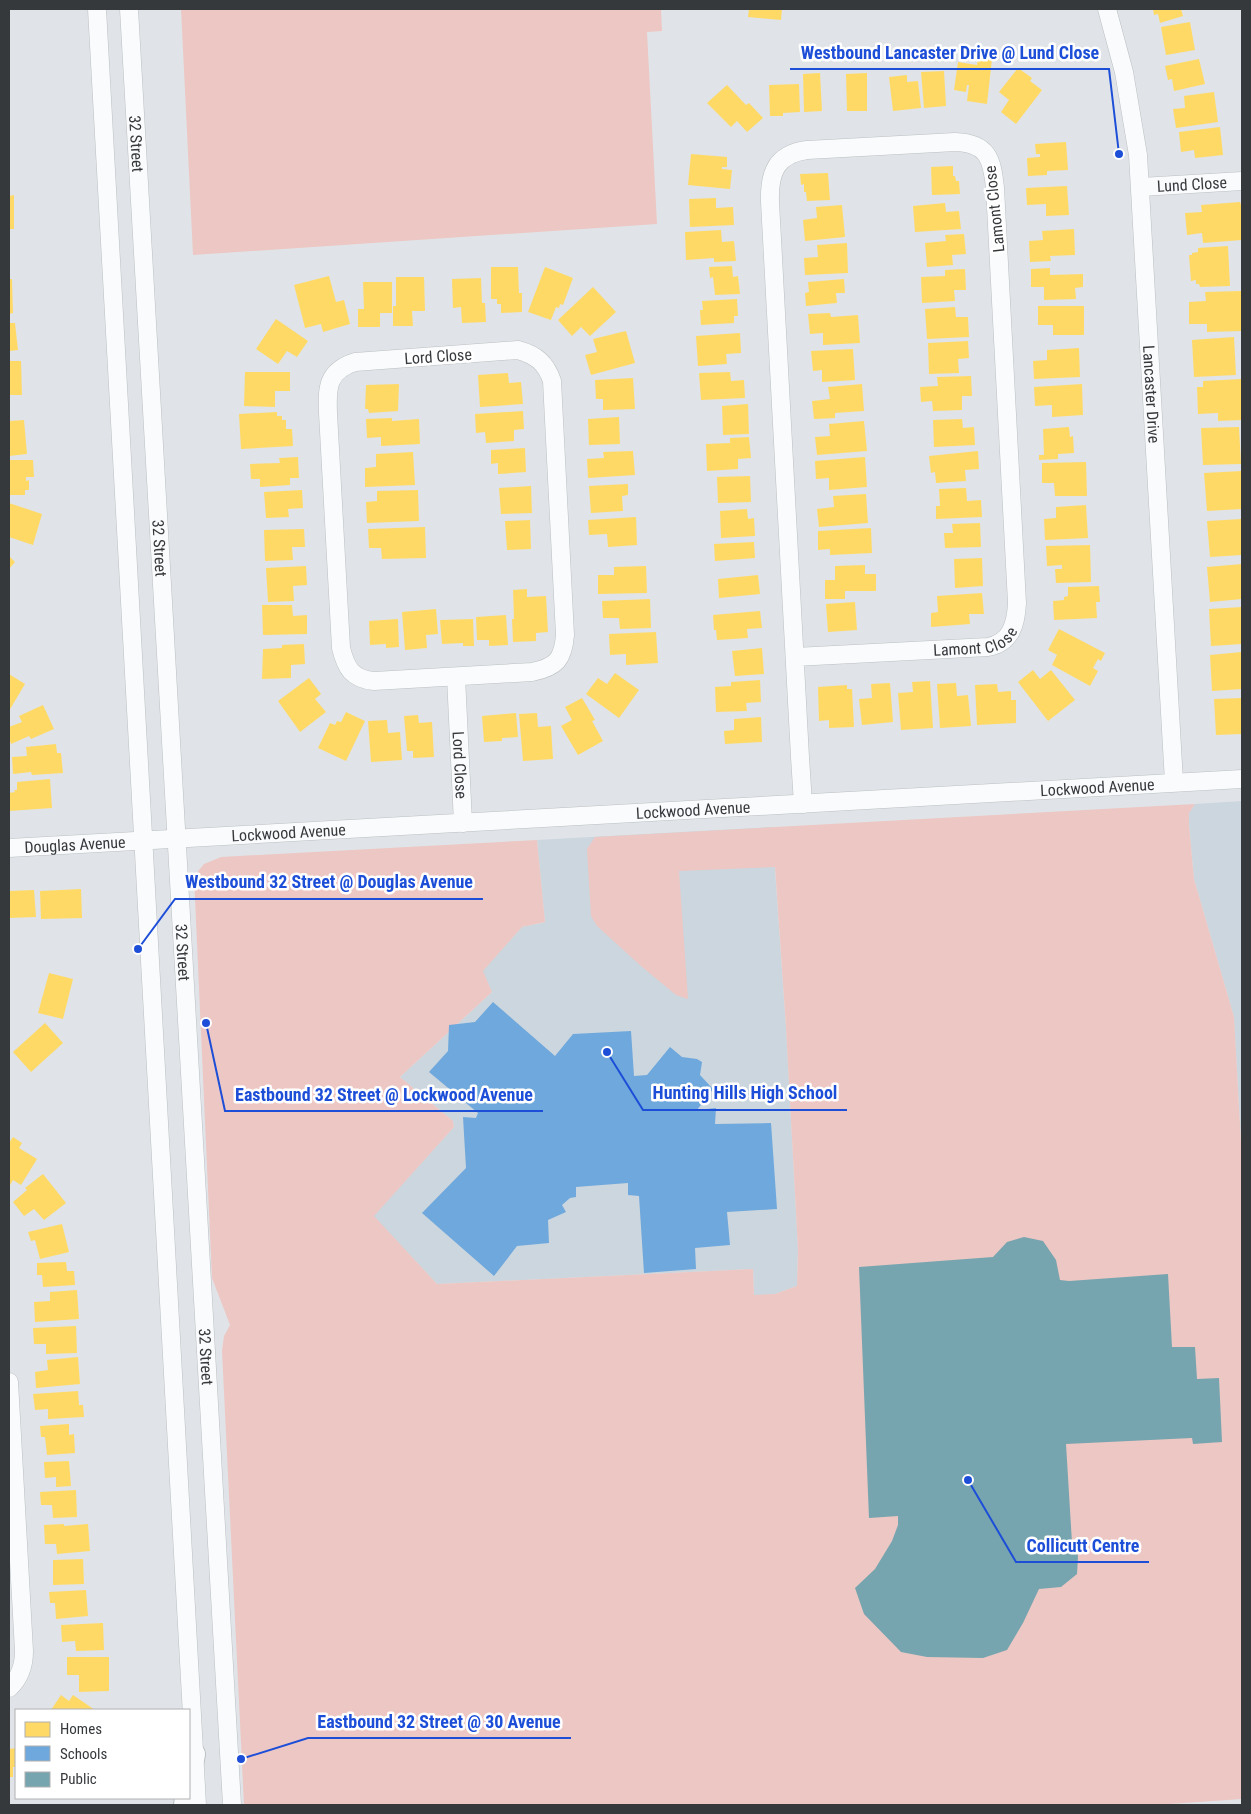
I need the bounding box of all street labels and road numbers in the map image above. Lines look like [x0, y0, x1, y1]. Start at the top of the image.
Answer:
street label: 32 Street [125, 115, 147, 173]
street label: Lamont Close [980, 165, 1008, 253]
street label: Lund Close [1156, 173, 1227, 196]
street label: Lord Close [404, 345, 472, 368]
street label: Lancaster Drive [1139, 345, 1164, 444]
street label: 32 Street [148, 519, 171, 577]
street label: Lamont Close [933, 624, 1021, 660]
street label: Lord Close [449, 731, 471, 799]
street label: Lockwood Avenue [1040, 775, 1155, 800]
street label: Lockwood Avenue [635, 798, 751, 823]
street label: Lockwood Avenue [231, 820, 346, 846]
street label: Douglas Avenue [24, 832, 126, 857]
street label: 32 Street [171, 923, 194, 982]
street label: 32 Street [195, 1328, 217, 1386]

